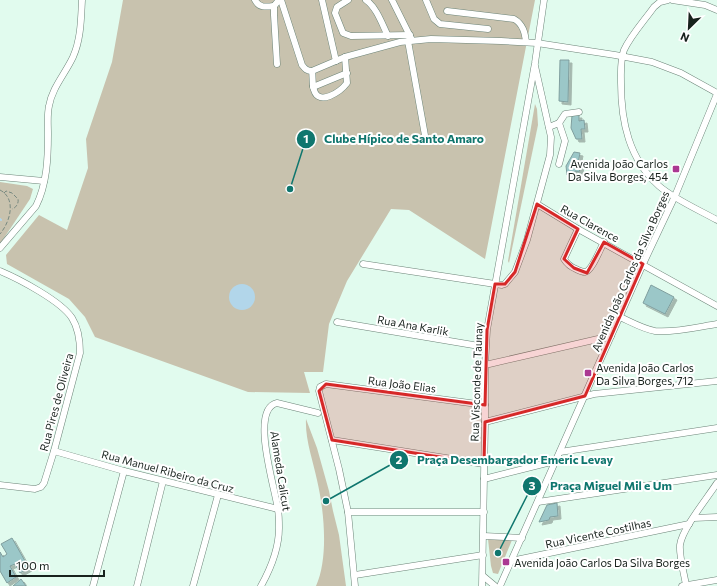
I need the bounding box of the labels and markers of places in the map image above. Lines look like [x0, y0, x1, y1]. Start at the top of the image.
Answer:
callout: Clube Hípico de Santo Amaro [296, 127, 492, 151]
place label: Avenida João Carlos Da Silva Borges, 454 [568, 157, 668, 183]
marker: Avenida João Carlos Da Silva Borges, 454 [671, 164, 681, 174]
place label: Avenida João Carlos Da Silva Borges, 712 [596, 361, 694, 387]
marker: Avenida João Carlos Da Silva Borges, 712 [583, 368, 593, 378]
callout: Praça Desembargador Emeric Levay [389, 448, 622, 472]
callout: Praça Miguel Mil e Um [522, 474, 680, 498]
place label: Avenida João Carlos Da Silva Borges [514, 556, 690, 570]
marker: Avenida João Carlos Da Silva Borges [501, 557, 511, 567]

